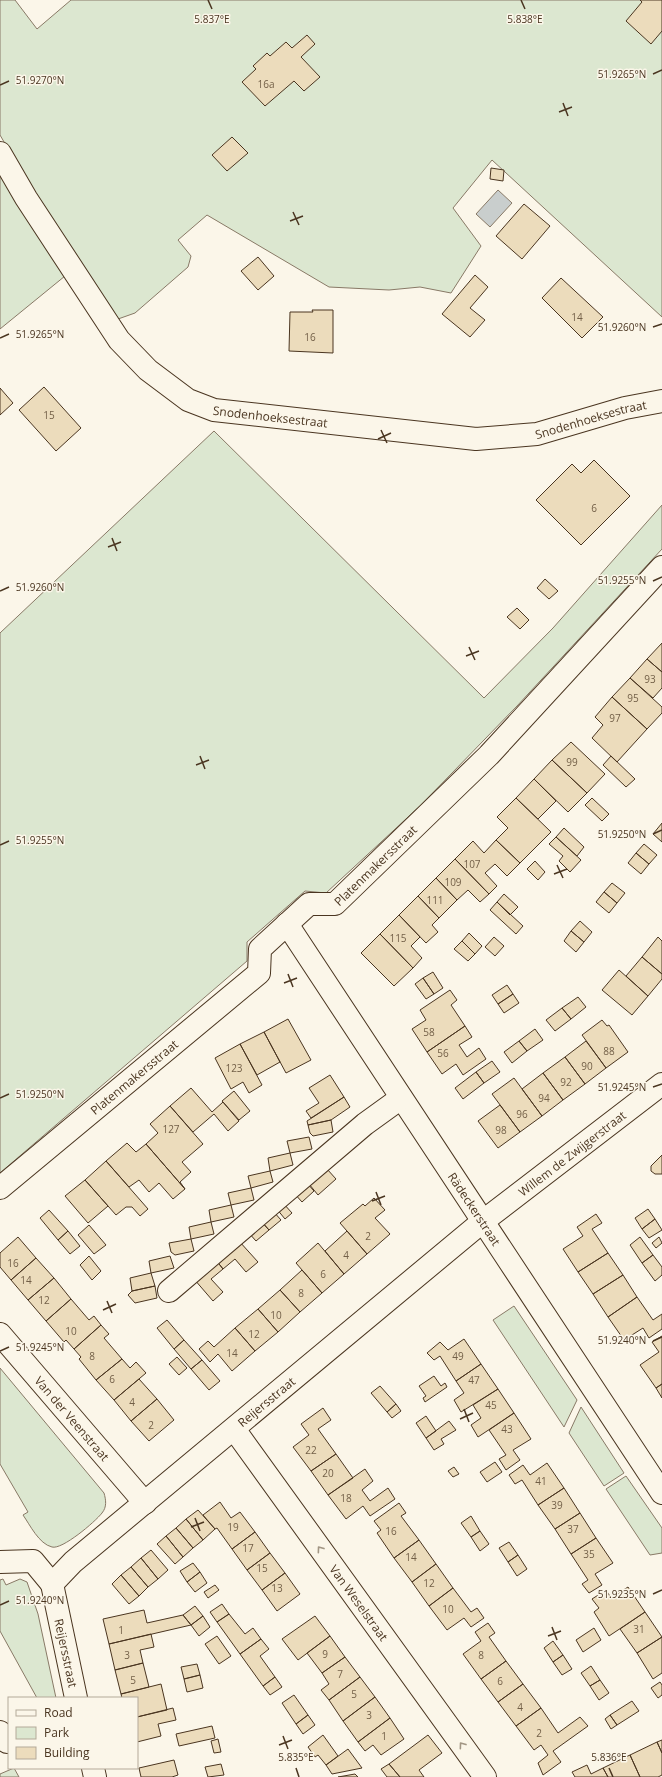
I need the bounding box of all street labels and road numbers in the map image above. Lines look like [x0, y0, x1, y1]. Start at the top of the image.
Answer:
street label: Snodenhoeksestraat [533, 396, 648, 443]
street label: Snodenhoeksestraat [212, 401, 329, 431]
street label: Platenmakersstraat [330, 821, 420, 909]
street label: Platenmakersstraat [86, 1035, 181, 1118]
street label: Willem de Zwijgerstraat [515, 1106, 629, 1200]
street label: Rädeckerstraat [444, 1169, 505, 1249]
street label: Van der Veenstraat [31, 1372, 114, 1464]
street label: Reijersstraat [234, 1373, 298, 1430]
street label: Van Weselstraat [326, 1561, 392, 1644]
street label: Reijersstraat [50, 1617, 82, 1689]

